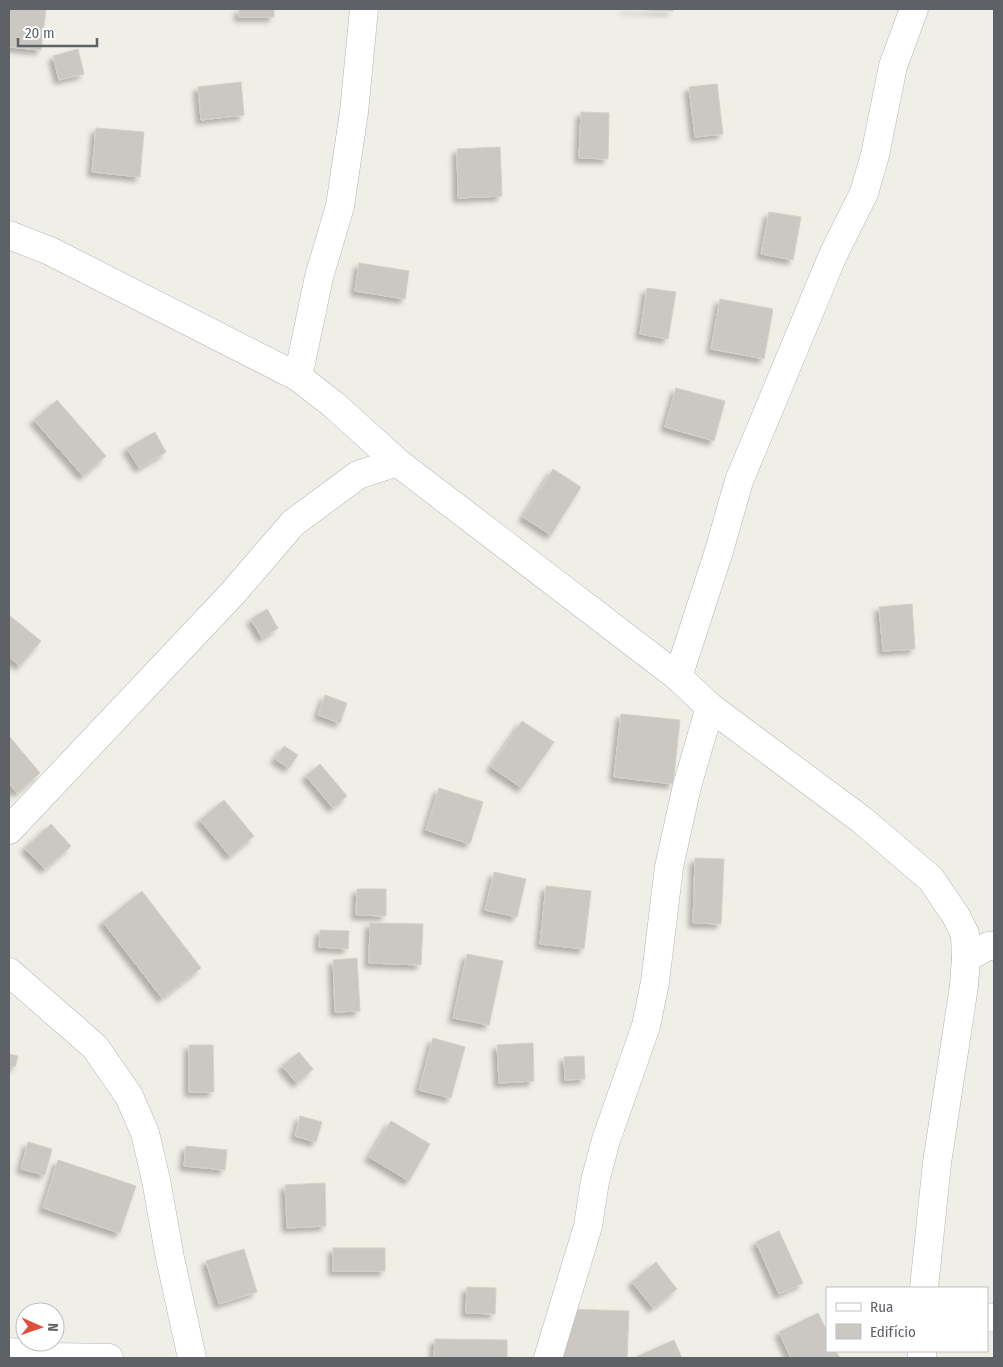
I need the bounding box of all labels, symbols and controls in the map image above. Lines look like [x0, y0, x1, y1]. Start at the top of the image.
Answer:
scale bar [18, 15, 96, 47]
text: 20 m [25, 24, 55, 42]
legend [826, 1287, 988, 1352]
text: Rua [870, 1298, 893, 1316]
north arrow [15, 1302, 65, 1352]
text: N [44, 1323, 61, 1332]
text: Edifício [870, 1323, 916, 1341]

